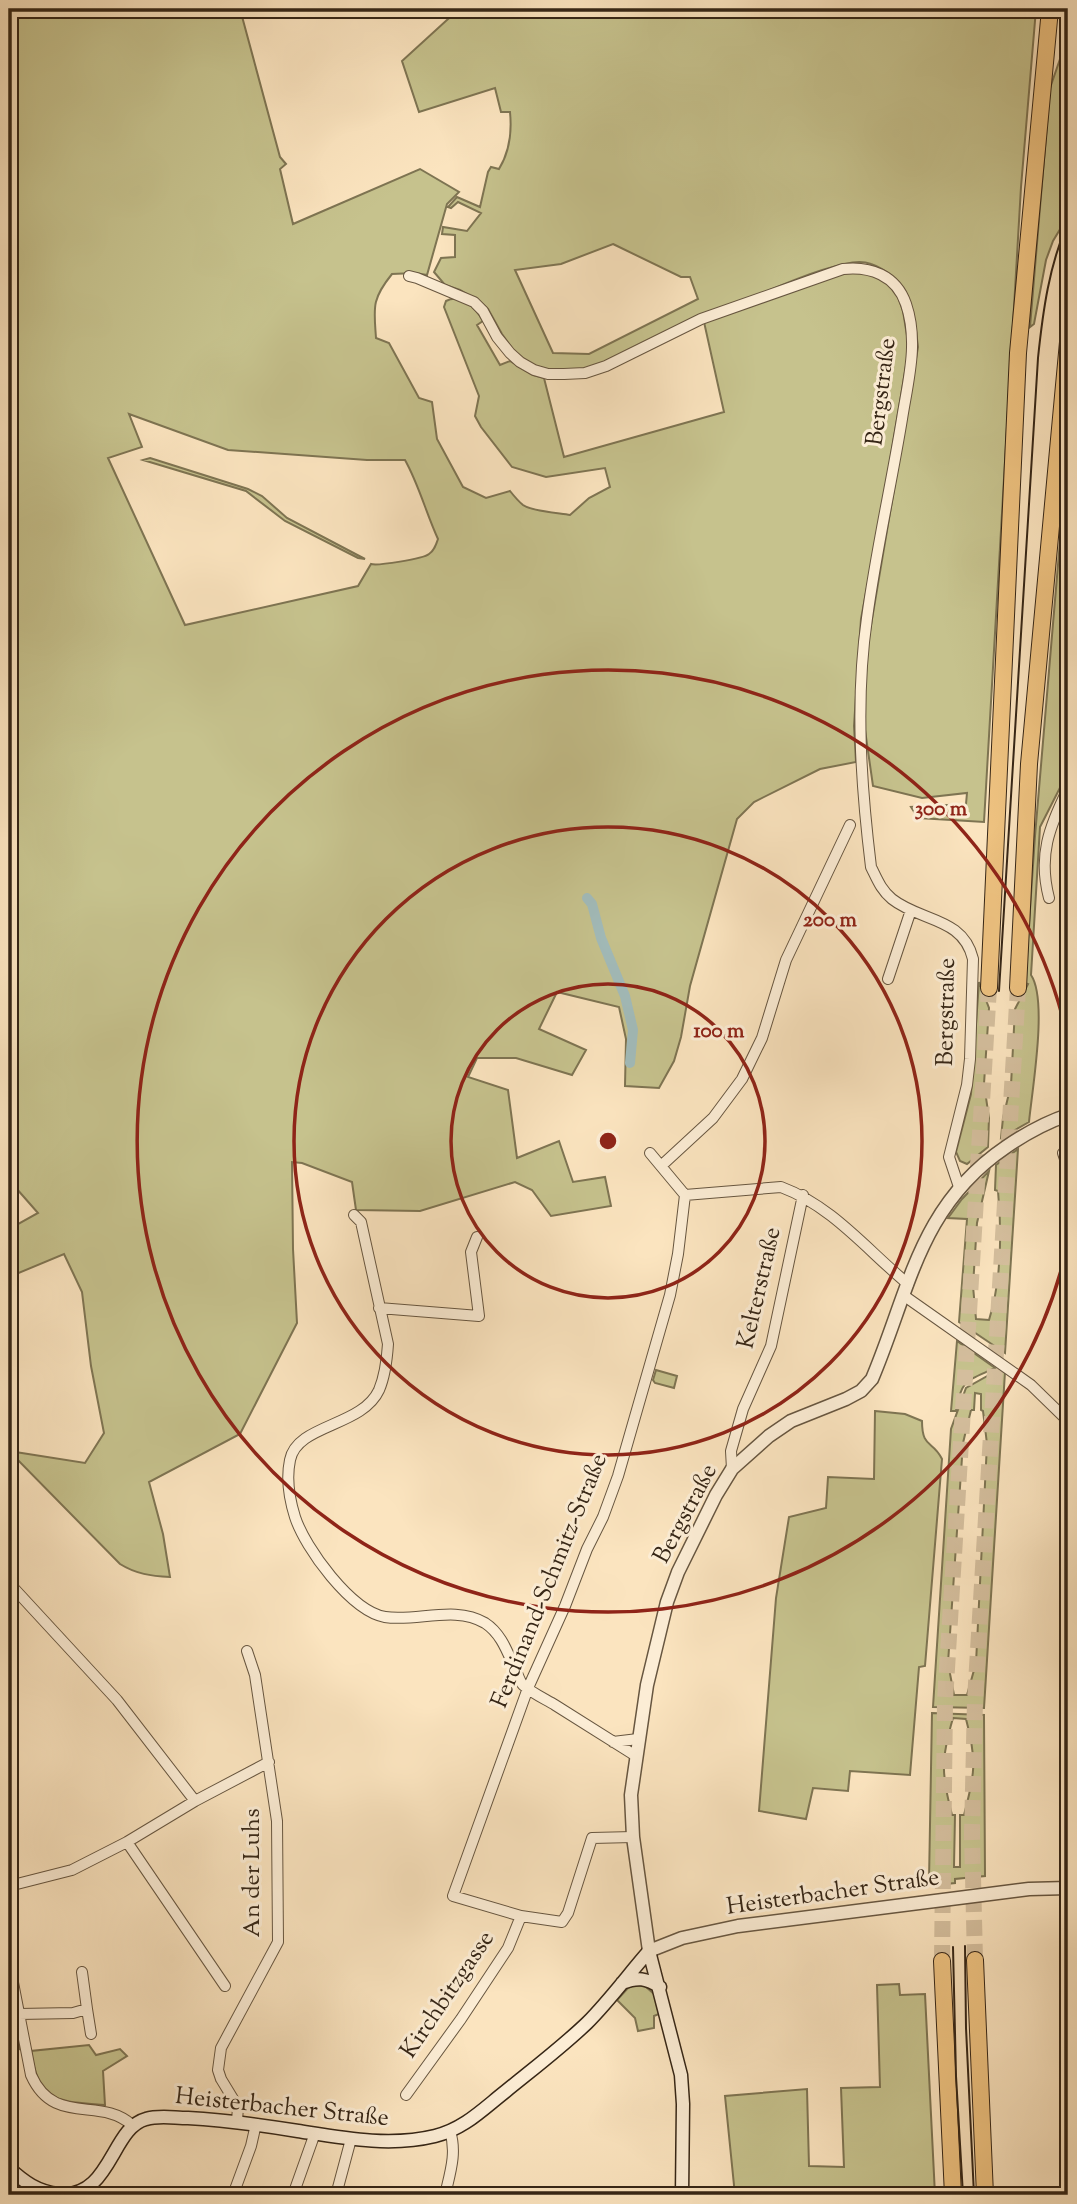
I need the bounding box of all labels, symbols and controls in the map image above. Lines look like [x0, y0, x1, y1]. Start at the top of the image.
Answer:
street label: Bergstraße [859, 336, 905, 448]
text: 300 m [915, 795, 968, 825]
text: 200 m [803, 906, 858, 936]
street label: Bergstraße [929, 957, 965, 1067]
text: 100 m [694, 1017, 745, 1047]
centre of rings [596, 1129, 620, 1153]
street label: Kelterstraße [730, 1224, 790, 1352]
street label: Ferdinand-Schmitz-Straße [483, 1449, 617, 1713]
street label: Bergstraße [646, 1458, 726, 1570]
street label: An der Luhs [236, 1808, 270, 1938]
street label: Heisterbacher Straße [724, 1861, 942, 1925]
street label: Kirchbitzgasse [393, 1924, 503, 2066]
street label: Heisterbacher Straße [173, 2080, 391, 2136]

